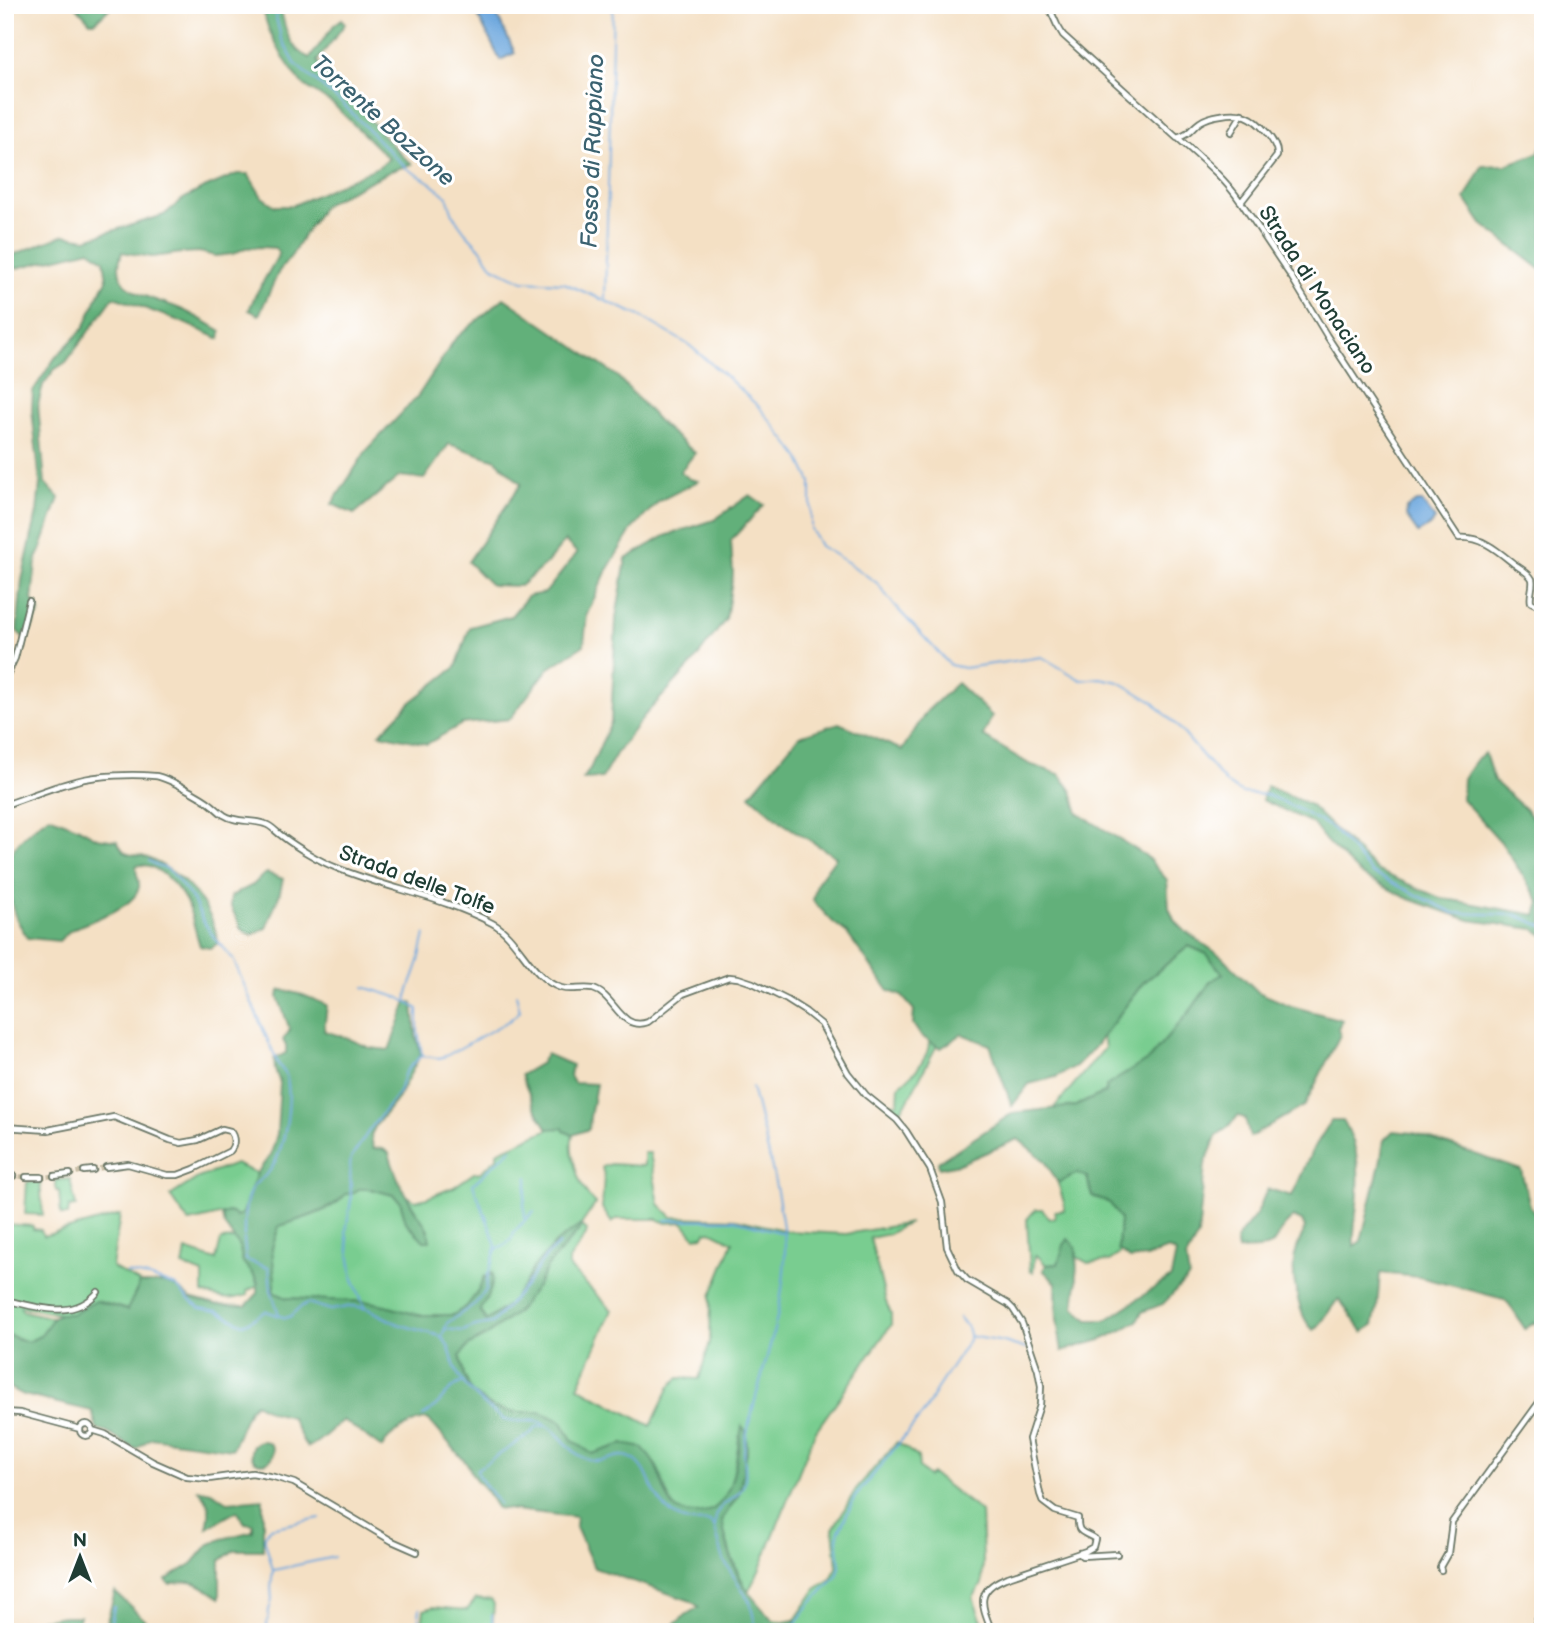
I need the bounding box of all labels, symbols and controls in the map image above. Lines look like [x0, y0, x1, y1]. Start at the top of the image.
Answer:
water label: Torrente Bozzone [306, 49, 460, 193]
water label: Fosso di Ruppiano [576, 54, 610, 248]
street label: Strada di Monaciano [1253, 201, 1381, 379]
street label: Strada delle Tolfe [336, 840, 498, 920]
north arrow [46, 1522, 116, 1592]
text: N [73, 1530, 87, 1553]

